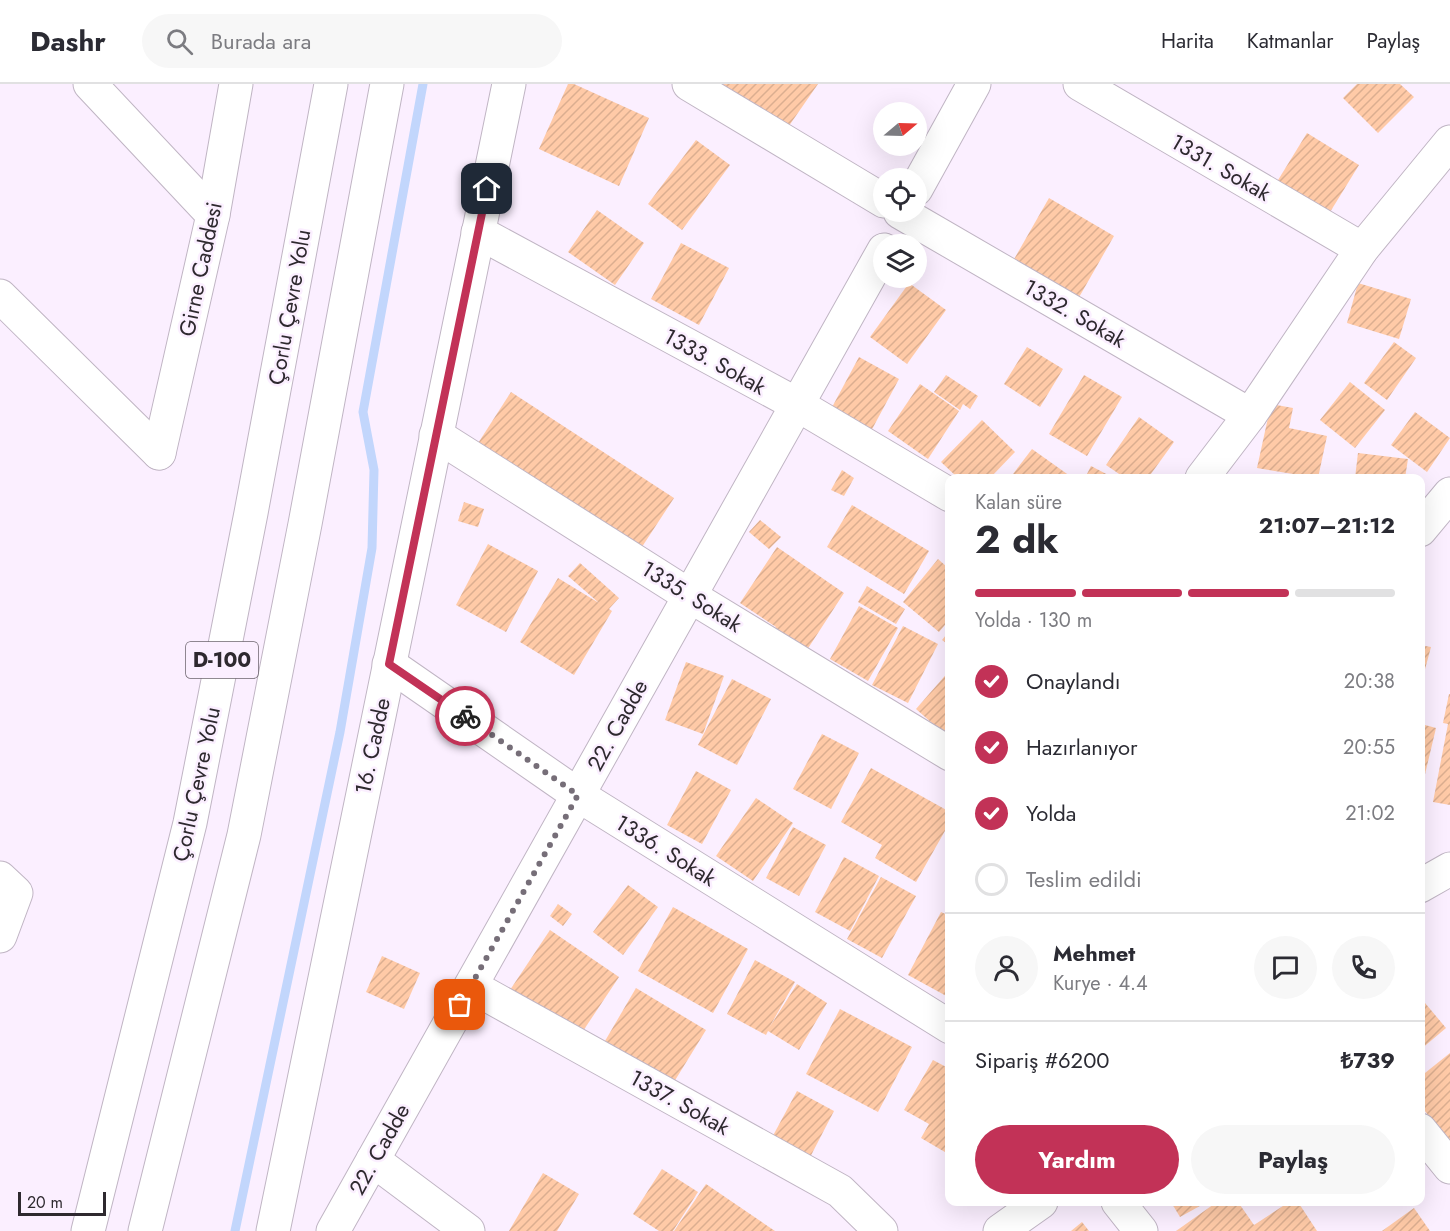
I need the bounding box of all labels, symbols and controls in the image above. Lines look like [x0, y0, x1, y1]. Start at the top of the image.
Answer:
search box [142, 14, 562, 68]
text: Dashr [30, 21, 106, 62]
icon: search [163, 25, 196, 58]
text: Burada ara [211, 25, 311, 57]
text: Harita [1161, 26, 1214, 56]
text: Katmanlar [1247, 26, 1333, 56]
text: Paylaş [1366, 26, 1420, 56]
north arrow [873, 102, 927, 156]
map controls [873, 102, 927, 288]
street label: 1331. Sokak [1165, 125, 1277, 209]
pin [461, 163, 512, 214]
button: locate [873, 168, 927, 222]
icon: home [470, 172, 503, 205]
street label: Girne Caddesi [170, 199, 230, 339]
street label: Çorlu Çevre Yolu [260, 227, 318, 387]
button: layers [873, 234, 927, 288]
street label: 1332. Sokak [1018, 271, 1132, 355]
street label: 1333. Sokak [658, 320, 772, 402]
text: Kalan süre [975, 488, 1062, 517]
text: 21:07–21:12 [1259, 509, 1395, 541]
text: 2 dk [975, 511, 1059, 568]
street label: 1335. Sokak [635, 552, 749, 640]
text: Yolda · 130 m [975, 606, 1092, 635]
road number: D-100 [186, 642, 258, 678]
icon: check [975, 665, 1008, 698]
text: Onaylandı [1026, 665, 1121, 697]
text: 20:38 [1344, 667, 1395, 696]
street label: 22. Cadde [579, 673, 655, 777]
courier [435, 686, 495, 746]
street label: 16. Cadde [346, 695, 398, 797]
icon: bike [449, 700, 482, 733]
street label: Çorlu Çevre Yolu [164, 704, 228, 864]
icon: check [975, 731, 1008, 764]
text: Hazırlanıyor [1026, 731, 1138, 763]
text: 20:55 [1343, 733, 1395, 762]
icon: check [975, 797, 1008, 830]
text: Yolda [1026, 797, 1076, 829]
text: 21:02 [1345, 799, 1395, 828]
street label: 1336. Sokak [609, 806, 723, 894]
text: Teslim edildi [1026, 863, 1142, 895]
button: person [975, 936, 1038, 999]
button: chat [1254, 936, 1317, 999]
button: phone [1332, 936, 1395, 999]
text: Mehmet [1053, 937, 1135, 969]
text: Kurye · 4.4 [1053, 969, 1148, 998]
pin [434, 979, 485, 1030]
icon: bag [443, 988, 476, 1021]
text: Sipariş #6200 [975, 1044, 1110, 1076]
text: ₺739 [1341, 1044, 1395, 1076]
street label: 1337. Sokak [624, 1061, 736, 1143]
street label: 22. Cadde [341, 1097, 417, 1201]
button: Yardım [975, 1125, 1179, 1194]
button: Paylaş [1191, 1125, 1395, 1194]
scale bar [18, 1189, 106, 1216]
text: 20 m [27, 1191, 63, 1214]

